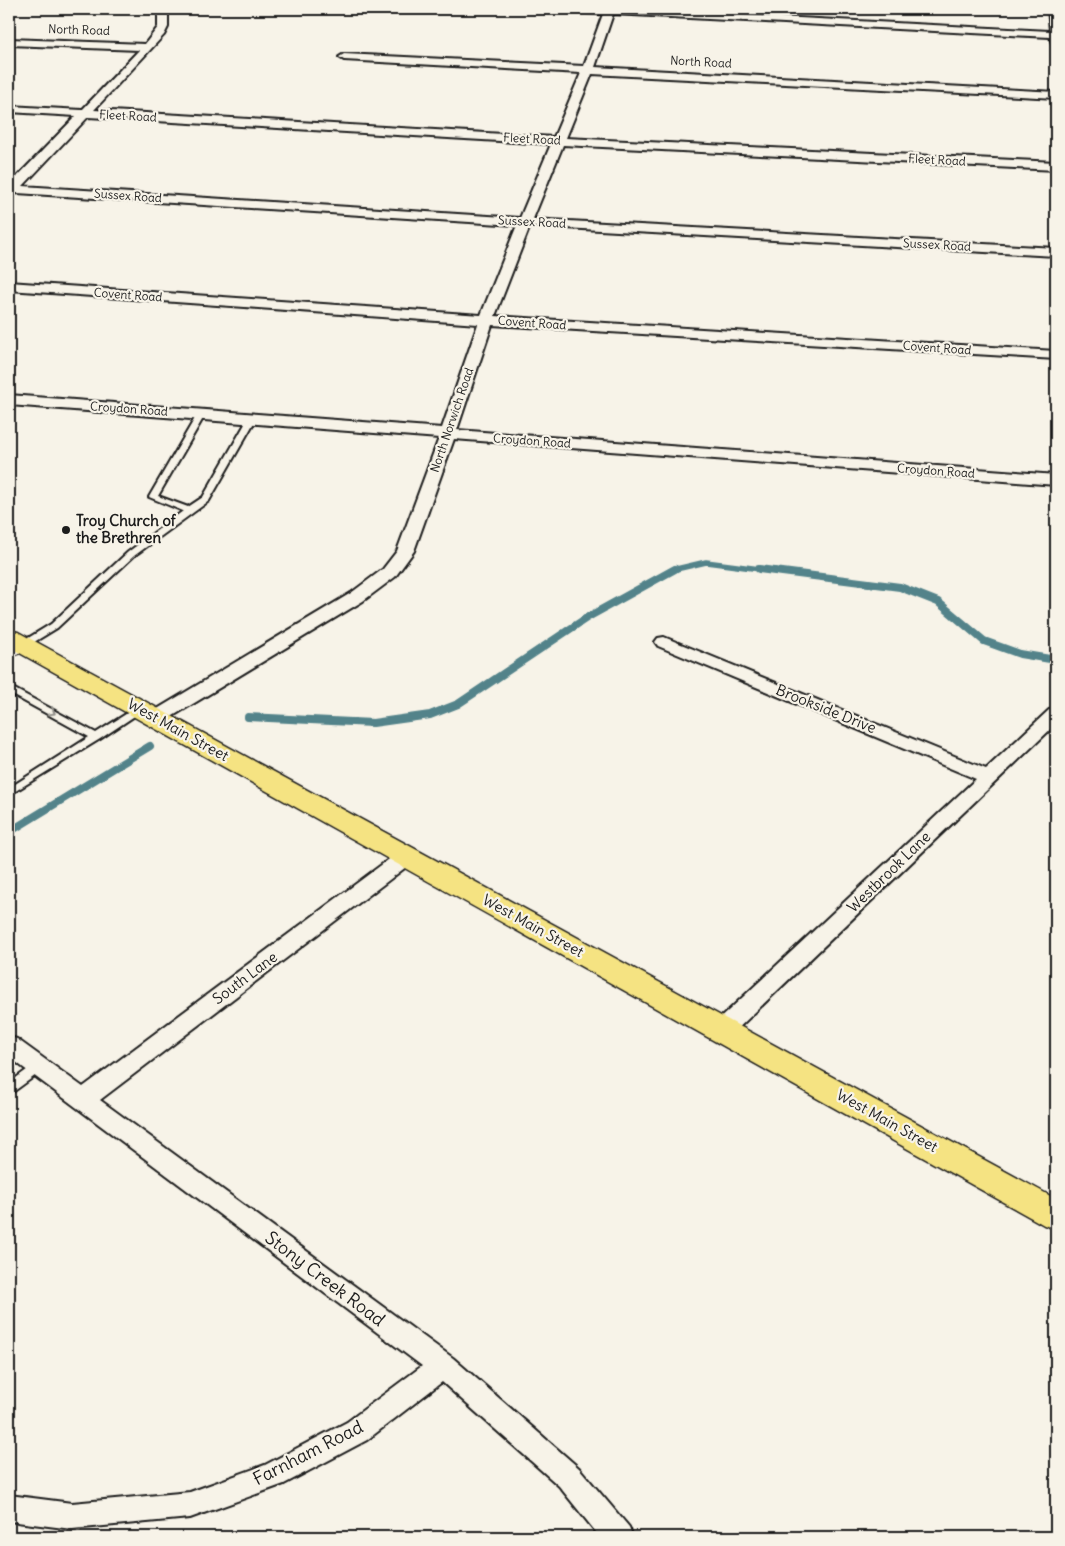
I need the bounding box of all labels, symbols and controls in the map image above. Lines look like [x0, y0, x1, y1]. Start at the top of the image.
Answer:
street label: North Road [48, 21, 110, 38]
street label: North Road [670, 52, 732, 71]
street label: Fleet Road [99, 107, 157, 124]
street label: Fleet Road [503, 130, 561, 147]
street label: Fleet Road [908, 151, 966, 168]
street label: Sussex Road [94, 186, 162, 205]
street label: Sussex Road [498, 212, 566, 231]
street label: Sussex Road [903, 235, 971, 254]
street label: Covent Road [93, 285, 163, 304]
street label: Covent Road [497, 313, 567, 332]
street label: Covent Road [902, 338, 972, 357]
street label: North Norwich Road [427, 366, 476, 474]
street label: Croydon Road [90, 398, 168, 419]
street label: Croydon Road [493, 430, 571, 451]
street label: Croydon Road [897, 460, 975, 481]
place label: Troy Church of the Brethren [76, 511, 177, 547]
marker: Troy Church of the Brethren [60, 524, 72, 536]
street label: Brookside Drive [773, 680, 879, 737]
street label: West Main Street [124, 694, 232, 765]
one-way arrow [46, 706, 55, 716]
street label: Westbrook Lane [843, 827, 934, 916]
street label: West Main Street [479, 890, 587, 961]
street label: South Lane [209, 947, 281, 1008]
street label: West Main Street [833, 1085, 941, 1156]
street label: Stony Creek Road [261, 1226, 390, 1331]
street label: Farnham Road [249, 1415, 367, 1490]

